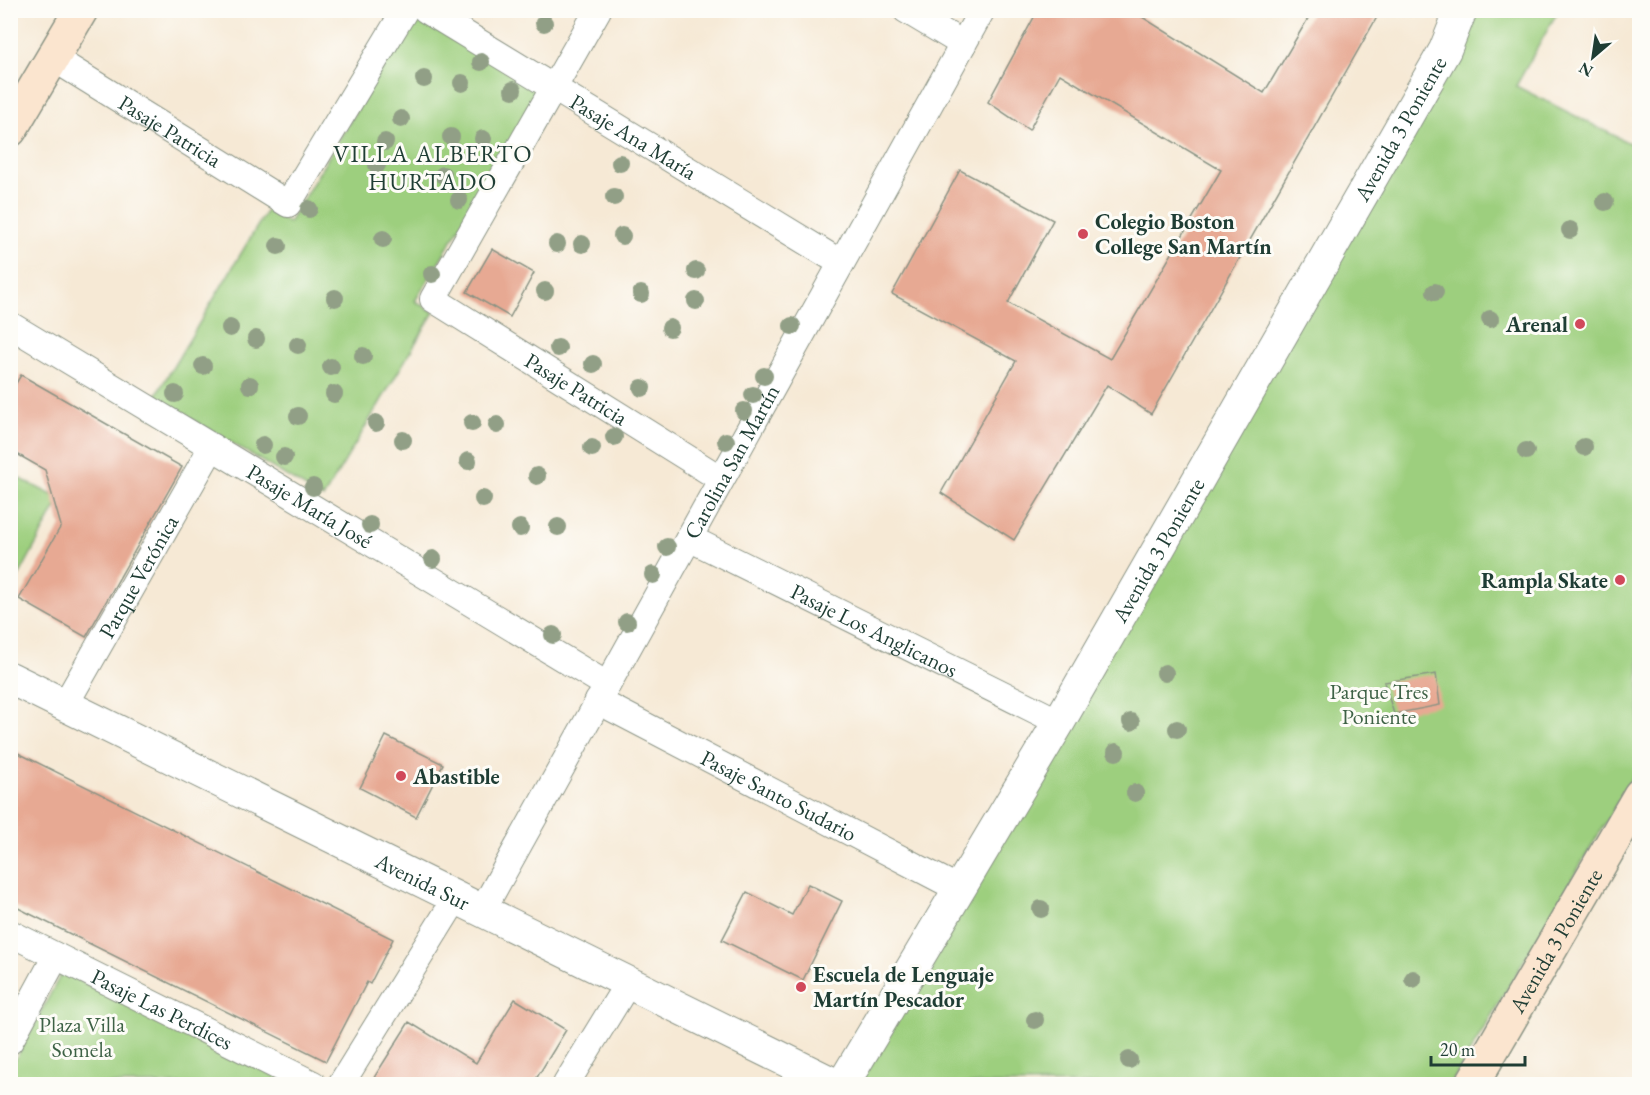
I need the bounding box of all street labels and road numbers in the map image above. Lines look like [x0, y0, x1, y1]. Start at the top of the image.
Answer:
street label: Avenida 3 Poniente [1346, 51, 1453, 207]
street label: Pasaje Ana María [565, 87, 702, 186]
street label: Pasaje Patricia [113, 88, 227, 174]
street label: Pasaje Patricia [520, 346, 634, 432]
street label: Carolina San Martín [677, 379, 786, 544]
street label: Pasaje María José [242, 457, 378, 555]
street label: Avenida 3 Poniente [1104, 472, 1211, 628]
street label: Parque Verónica [92, 509, 185, 643]
street label: Pasaje Los Anglicanos [786, 576, 963, 684]
street label: Pasaje Santo Sudario [696, 743, 862, 848]
street label: Avenida Sur [370, 845, 475, 917]
street label: Avenida 3 Poniente [1502, 863, 1609, 1019]
street label: Pasaje Las Perdices [87, 961, 238, 1056]

